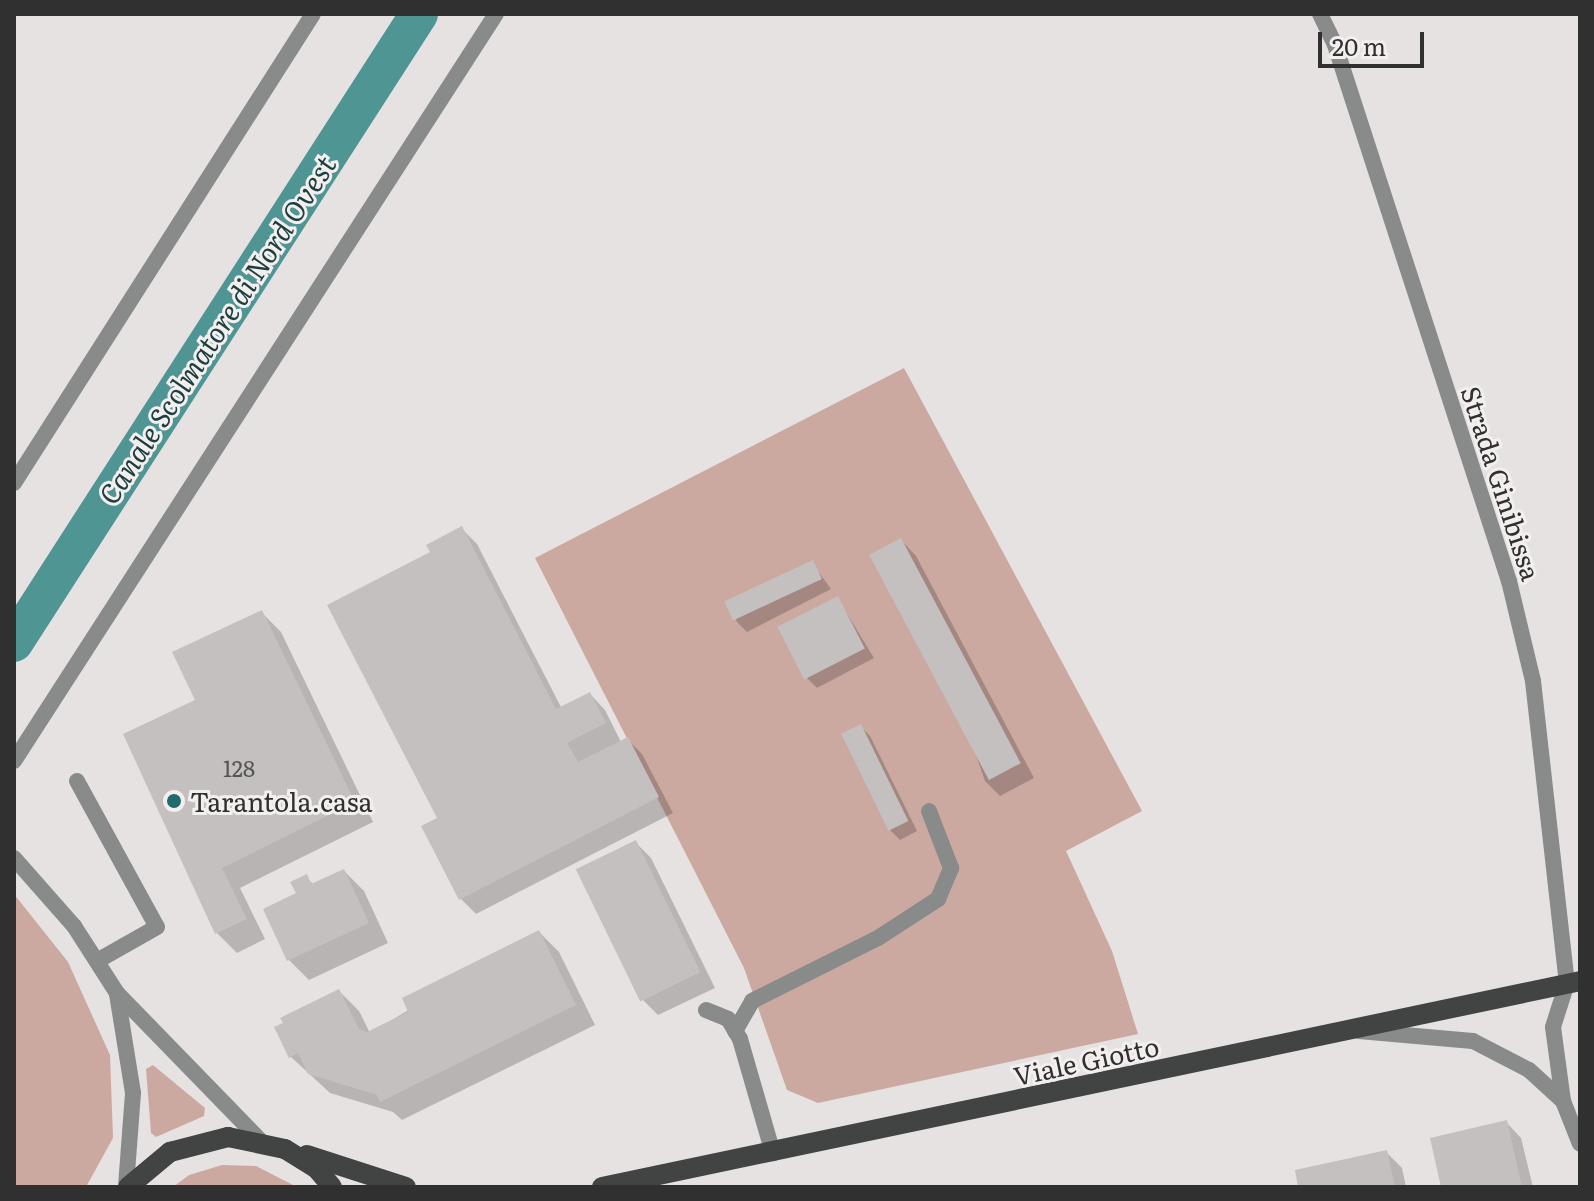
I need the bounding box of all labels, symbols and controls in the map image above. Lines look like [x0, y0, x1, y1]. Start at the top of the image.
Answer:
scale bar [1322, 16, 1428, 66]
text: 20 m [1332, 28, 1386, 63]
water label: Canale Scolmatore di Nord Ovest [91, 148, 341, 510]
street label: Strada Ginibissa [1456, 382, 1548, 584]
house number: 128 [223, 755, 255, 781]
place label: Tarantola.casa [190, 785, 372, 817]
marker: Tarantola.casa [165, 792, 183, 810]
street label: Viale Giotto [1010, 1029, 1162, 1091]

